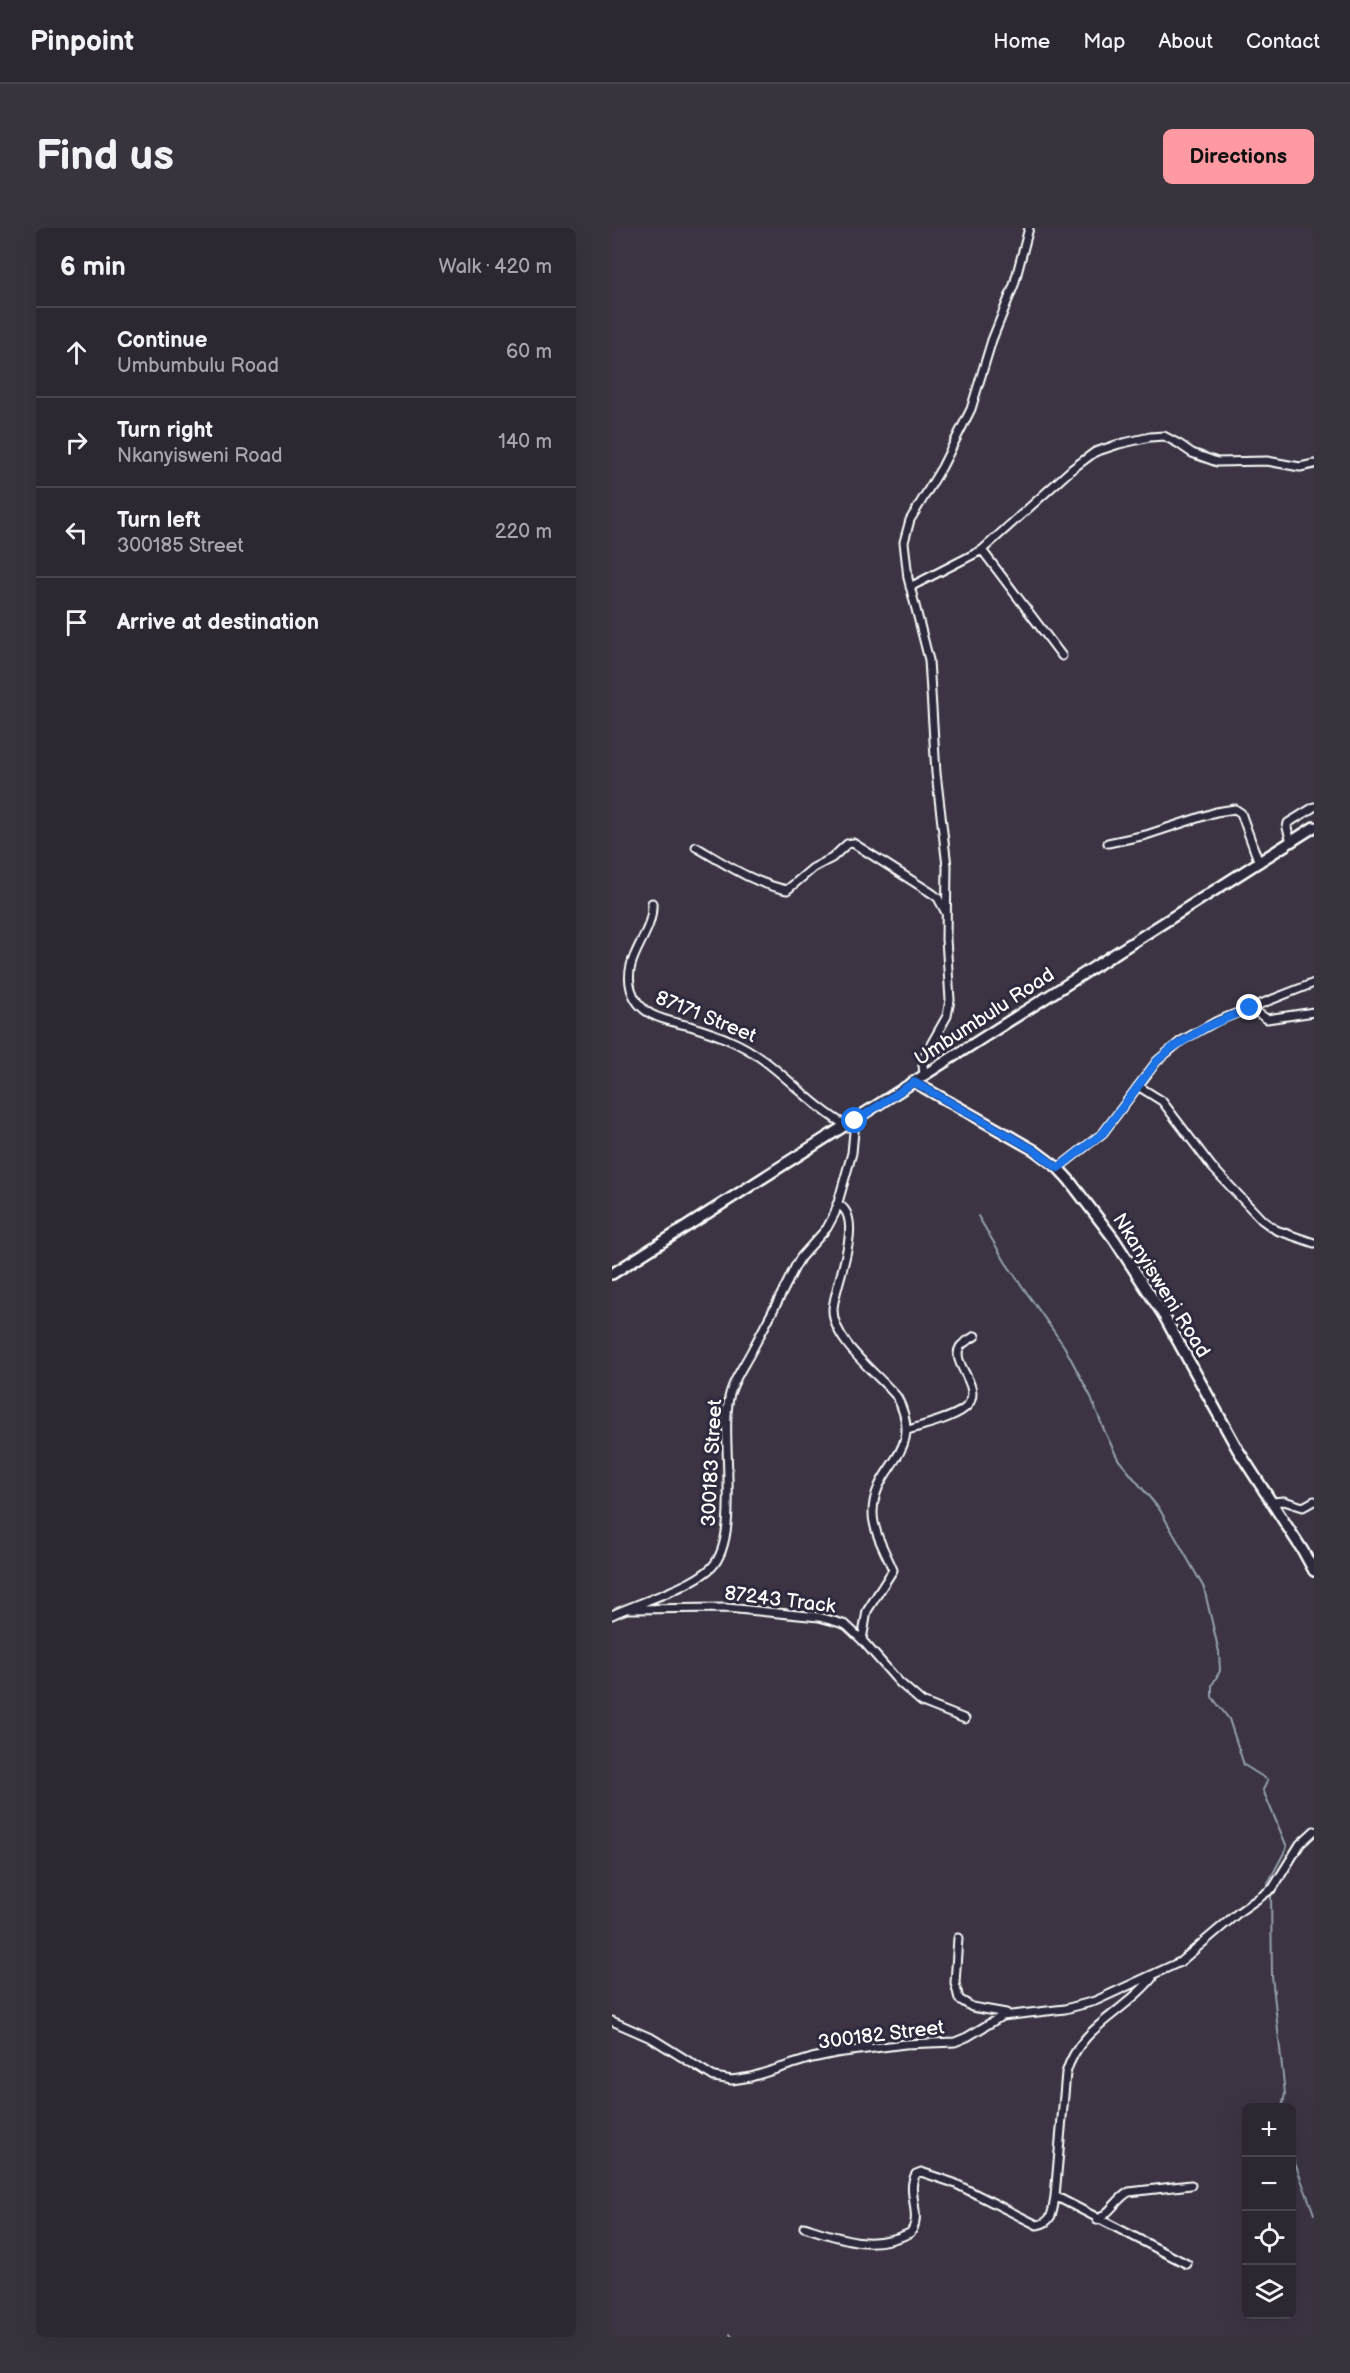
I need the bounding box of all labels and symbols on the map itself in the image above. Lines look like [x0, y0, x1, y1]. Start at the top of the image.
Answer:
street label: Umbumbulu Road [910, 963, 1059, 1071]
street label: 87171 Street [652, 986, 760, 1048]
route end [1236, 994, 1262, 1020]
route start [841, 1107, 867, 1133]
street label: Nkanyisweni Road [1107, 1209, 1215, 1362]
street label: 300183 Street [697, 1399, 727, 1527]
street label: 87243 Track [723, 1581, 837, 1619]
street label: 300182 Street [817, 2015, 946, 2055]

